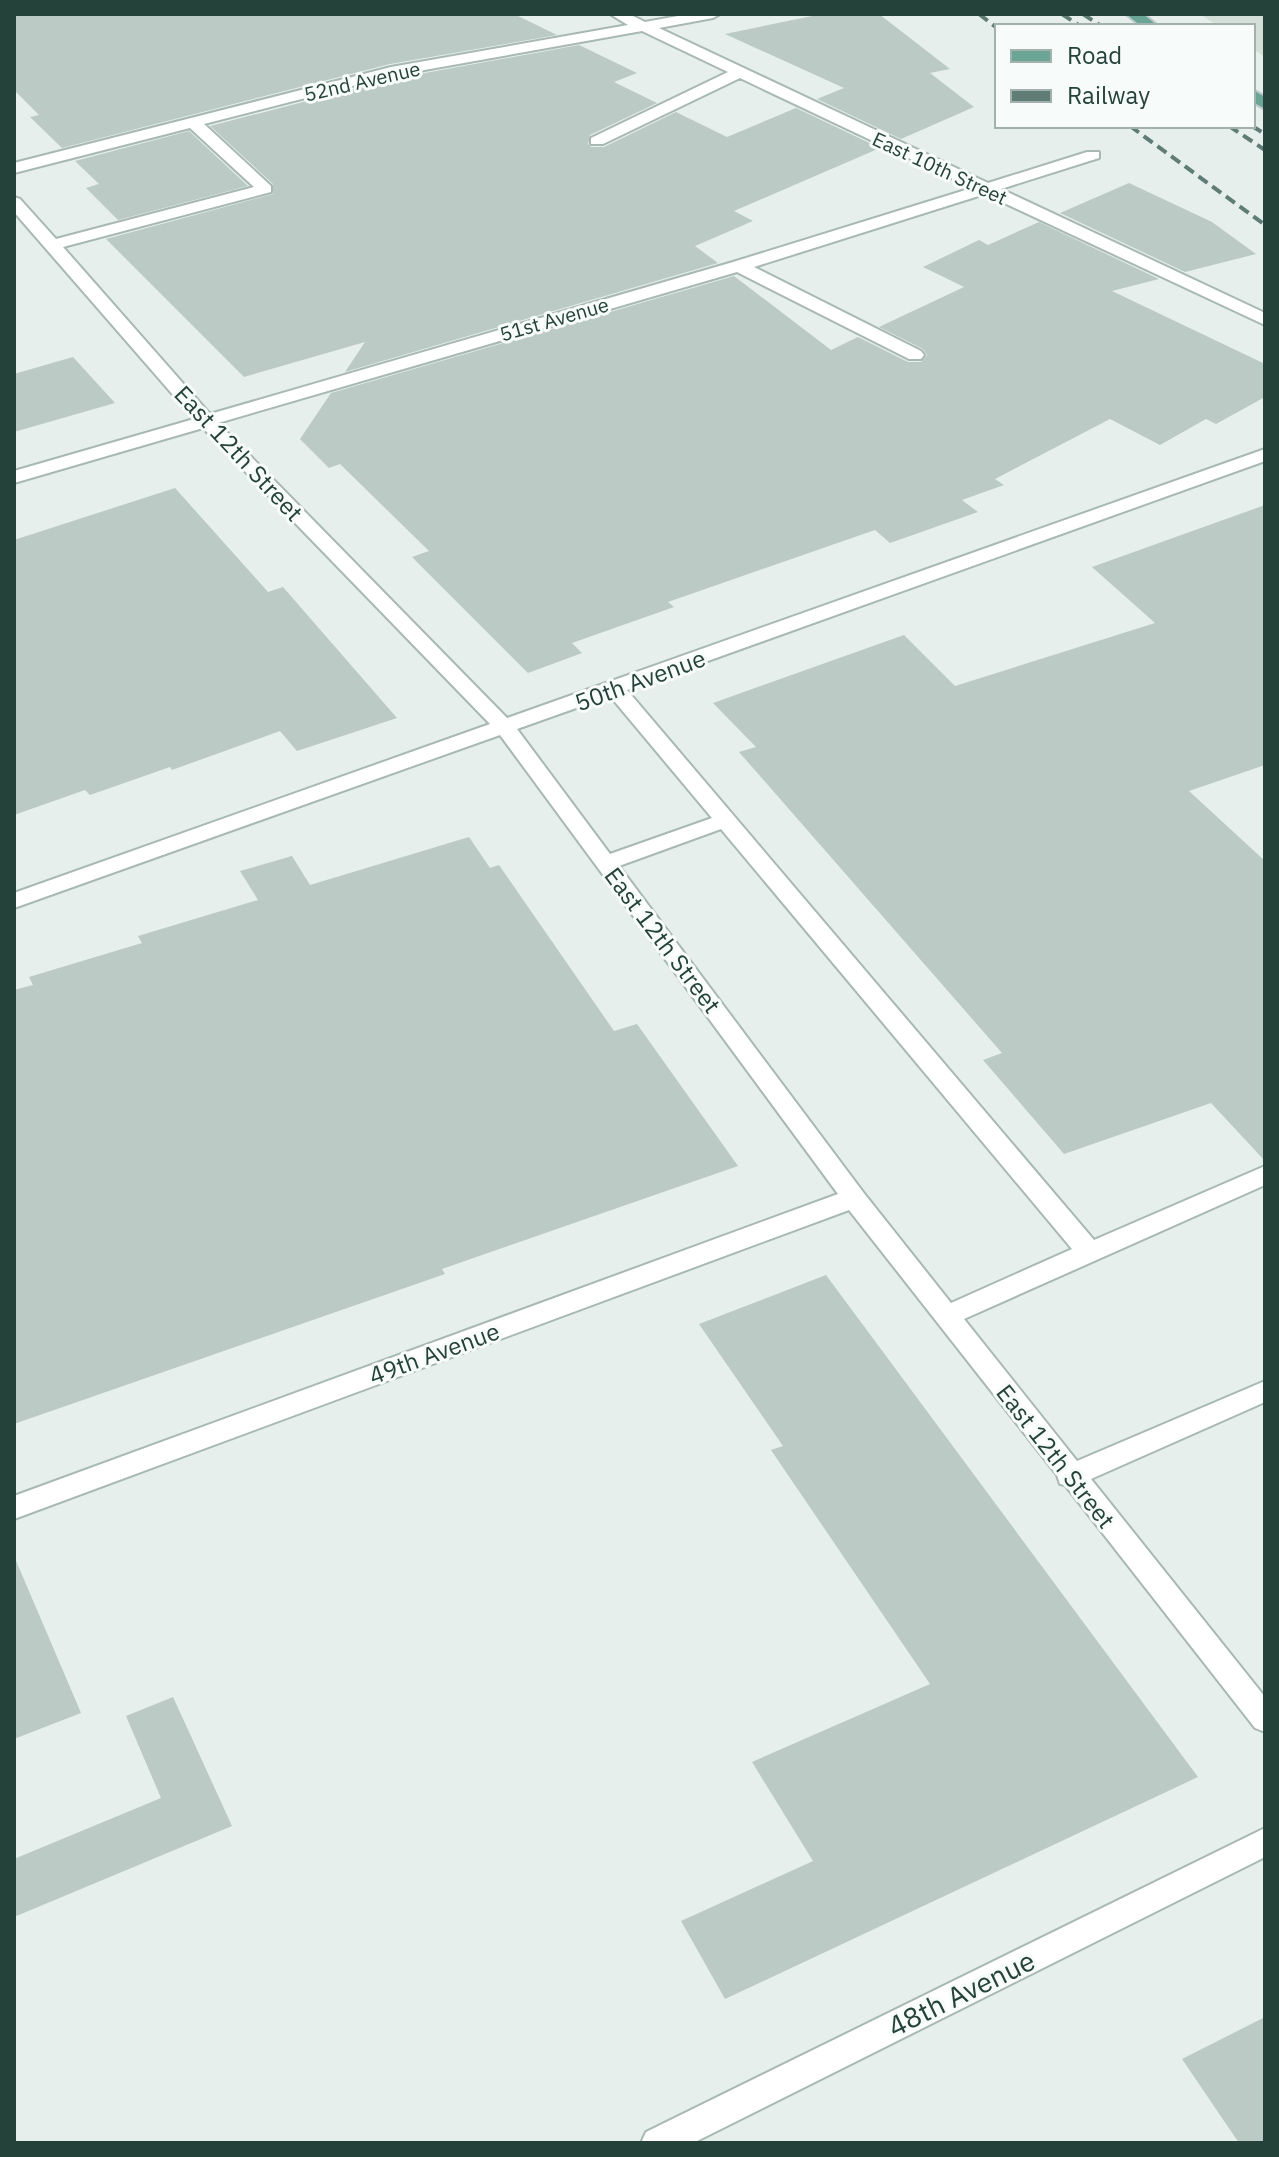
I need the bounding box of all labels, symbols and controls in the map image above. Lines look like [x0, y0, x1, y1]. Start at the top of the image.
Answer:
legend [995, 24, 1255, 128]
text: Road [1067, 39, 1122, 71]
street label: 52nd Avenue [301, 55, 423, 107]
text: Railway [1067, 79, 1150, 111]
street label: East 10th Street [868, 125, 1012, 211]
street label: 51st Avenue [496, 291, 612, 347]
street label: East 12th Street [168, 378, 310, 528]
street label: 50th Avenue [570, 642, 710, 718]
street label: East 12th Street [598, 861, 728, 1019]
street label: 49th Avenue [364, 1315, 504, 1391]
street label: East 12th Street [990, 1377, 1122, 1535]
street label: 48th Avenue [881, 1941, 1041, 2045]

